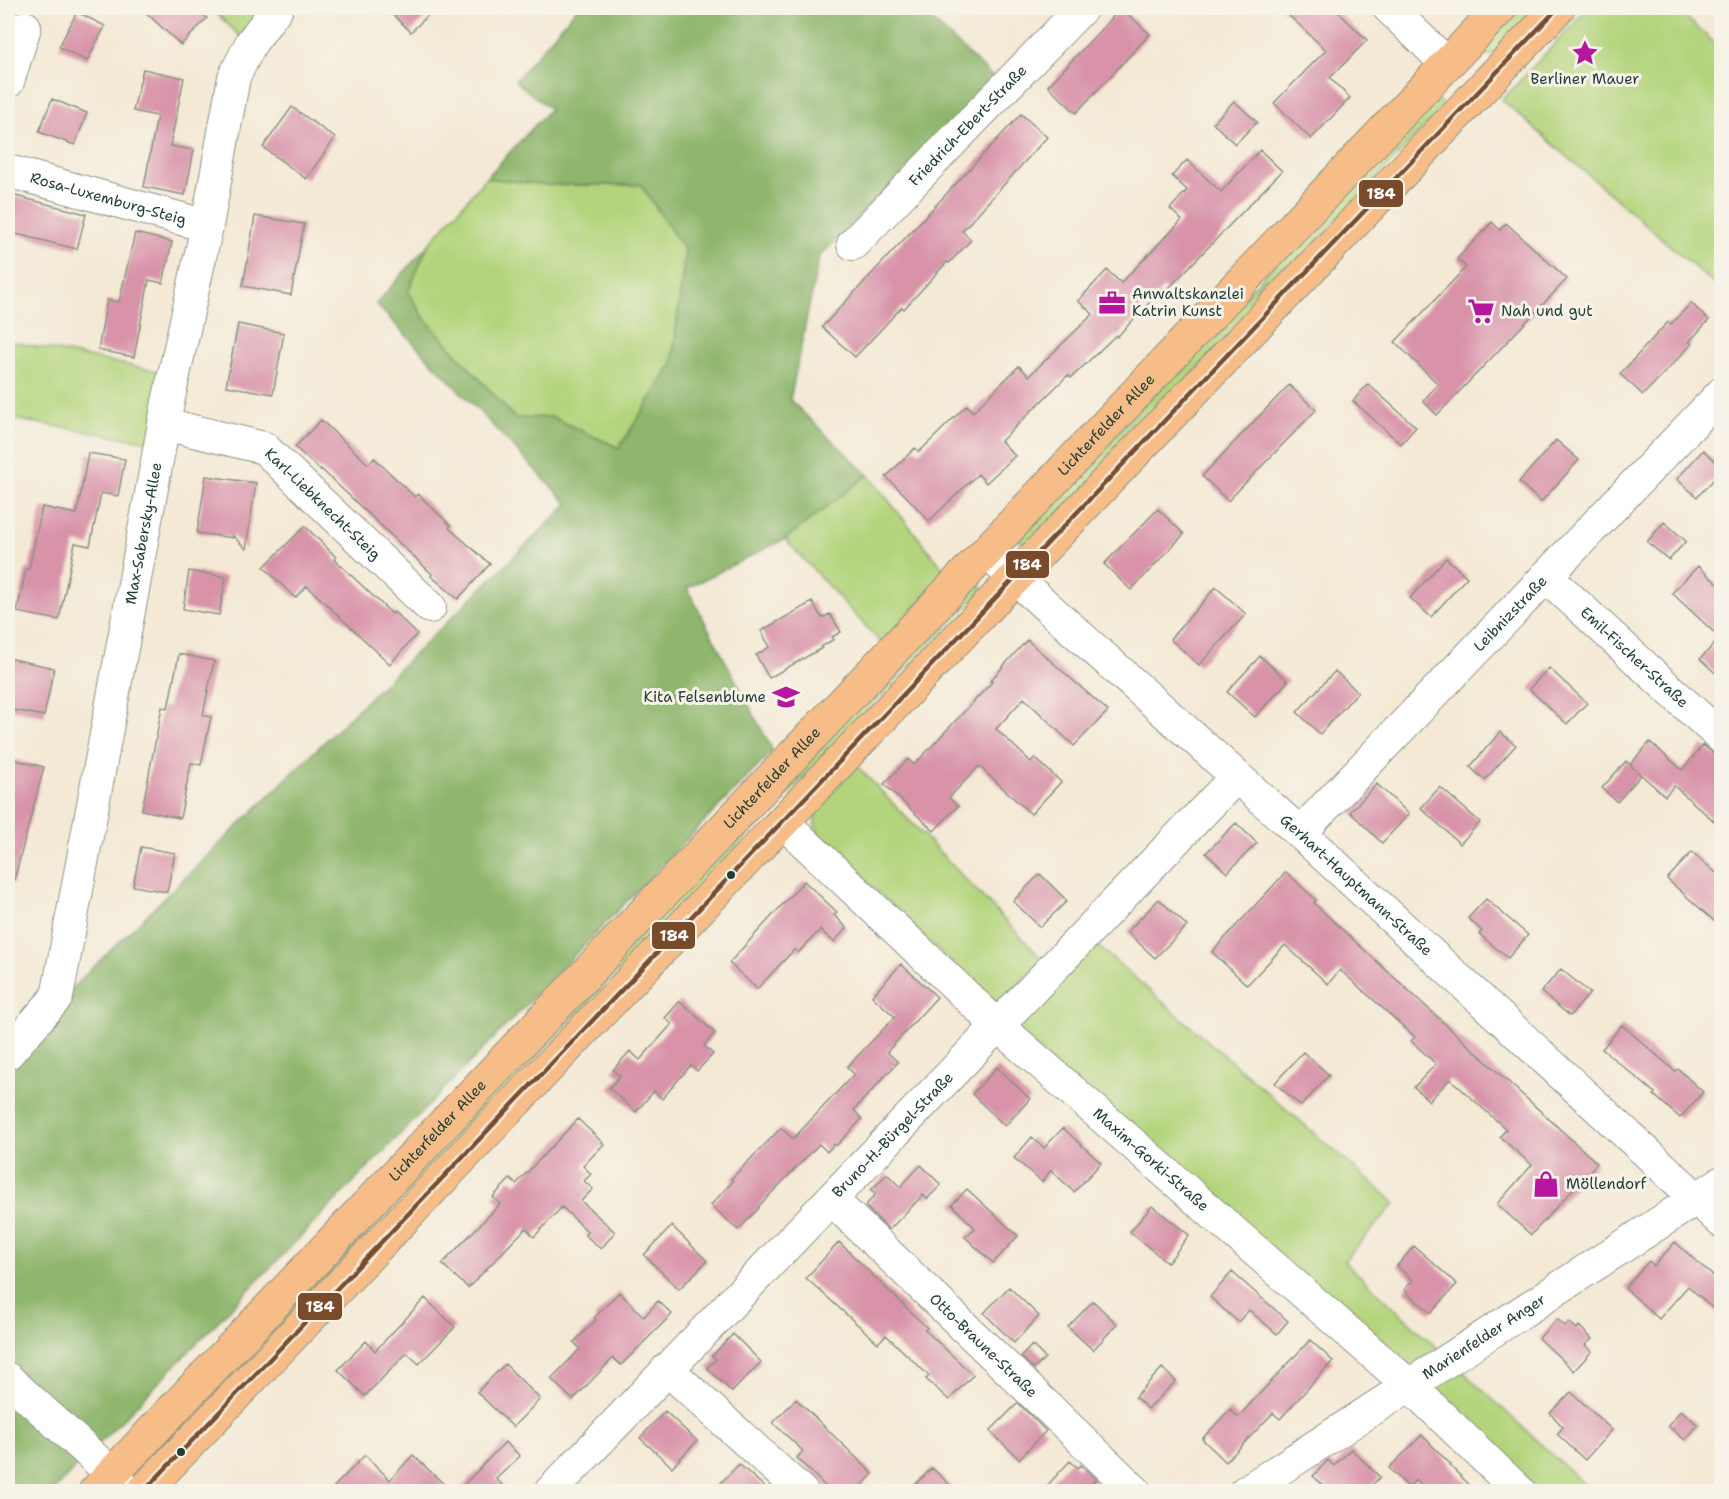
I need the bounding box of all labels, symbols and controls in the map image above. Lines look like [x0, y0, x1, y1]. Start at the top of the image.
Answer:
place icon: Berliner Mauer [1570, 38, 1600, 68]
street label: Friedrich-Ebert-Straße [904, 61, 1031, 191]
place label: Berliner Mauer [1531, 69, 1639, 89]
street label: Rosa-Luxemburg-Steig [28, 168, 189, 230]
line badge: 184 [1358, 179, 1404, 208]
text: 184 [1366, 183, 1396, 204]
place label: Anwaltskanzlei Katrin Kunst [1132, 284, 1244, 321]
office icon: Anwaltskanzlei Katrin Kunst [1097, 288, 1127, 318]
supermarket icon: Nah und gut [1466, 296, 1496, 326]
place label: Nah und gut [1501, 301, 1593, 321]
street label: Lichterfelder Allee [1053, 370, 1159, 480]
street label: Karl-Liebknecht-Steig [260, 444, 385, 564]
street label: Max-Sabersky-Allee [120, 461, 167, 606]
line badge: 184 [1005, 550, 1050, 579]
text: 184 [1012, 554, 1042, 575]
street label: Leibnizstraße [1469, 571, 1552, 656]
street label: Emil-Fischer-Straße [1576, 602, 1693, 712]
school or university icon: Kita Felsenblume [771, 682, 801, 712]
place label: Kita Felsenblume [643, 687, 766, 707]
street label: Lichterfelder Allee [719, 723, 825, 833]
street label: Gerhart-Hauptmann-Straße [1276, 810, 1437, 960]
unlabelled marker [725, 869, 737, 881]
line badge: 184 [651, 921, 696, 950]
text: 184 [659, 925, 689, 946]
street label: Bruno-H.-Bürgel-Straße [828, 1068, 958, 1202]
street label: Lichterfelder Allee [384, 1075, 491, 1186]
street label: Maxim-Gorki-Straße [1089, 1103, 1213, 1216]
shop icon: Möllendorf [1531, 1169, 1561, 1199]
place label: Möllendorf [1566, 1174, 1647, 1194]
street label: Otto-Braune-Straße [925, 1289, 1042, 1402]
street label: Marienfelder Anger [1418, 1289, 1550, 1384]
line badge: 184 [297, 1292, 343, 1321]
text: 184 [305, 1296, 335, 1317]
unlabelled marker [175, 1446, 187, 1458]

